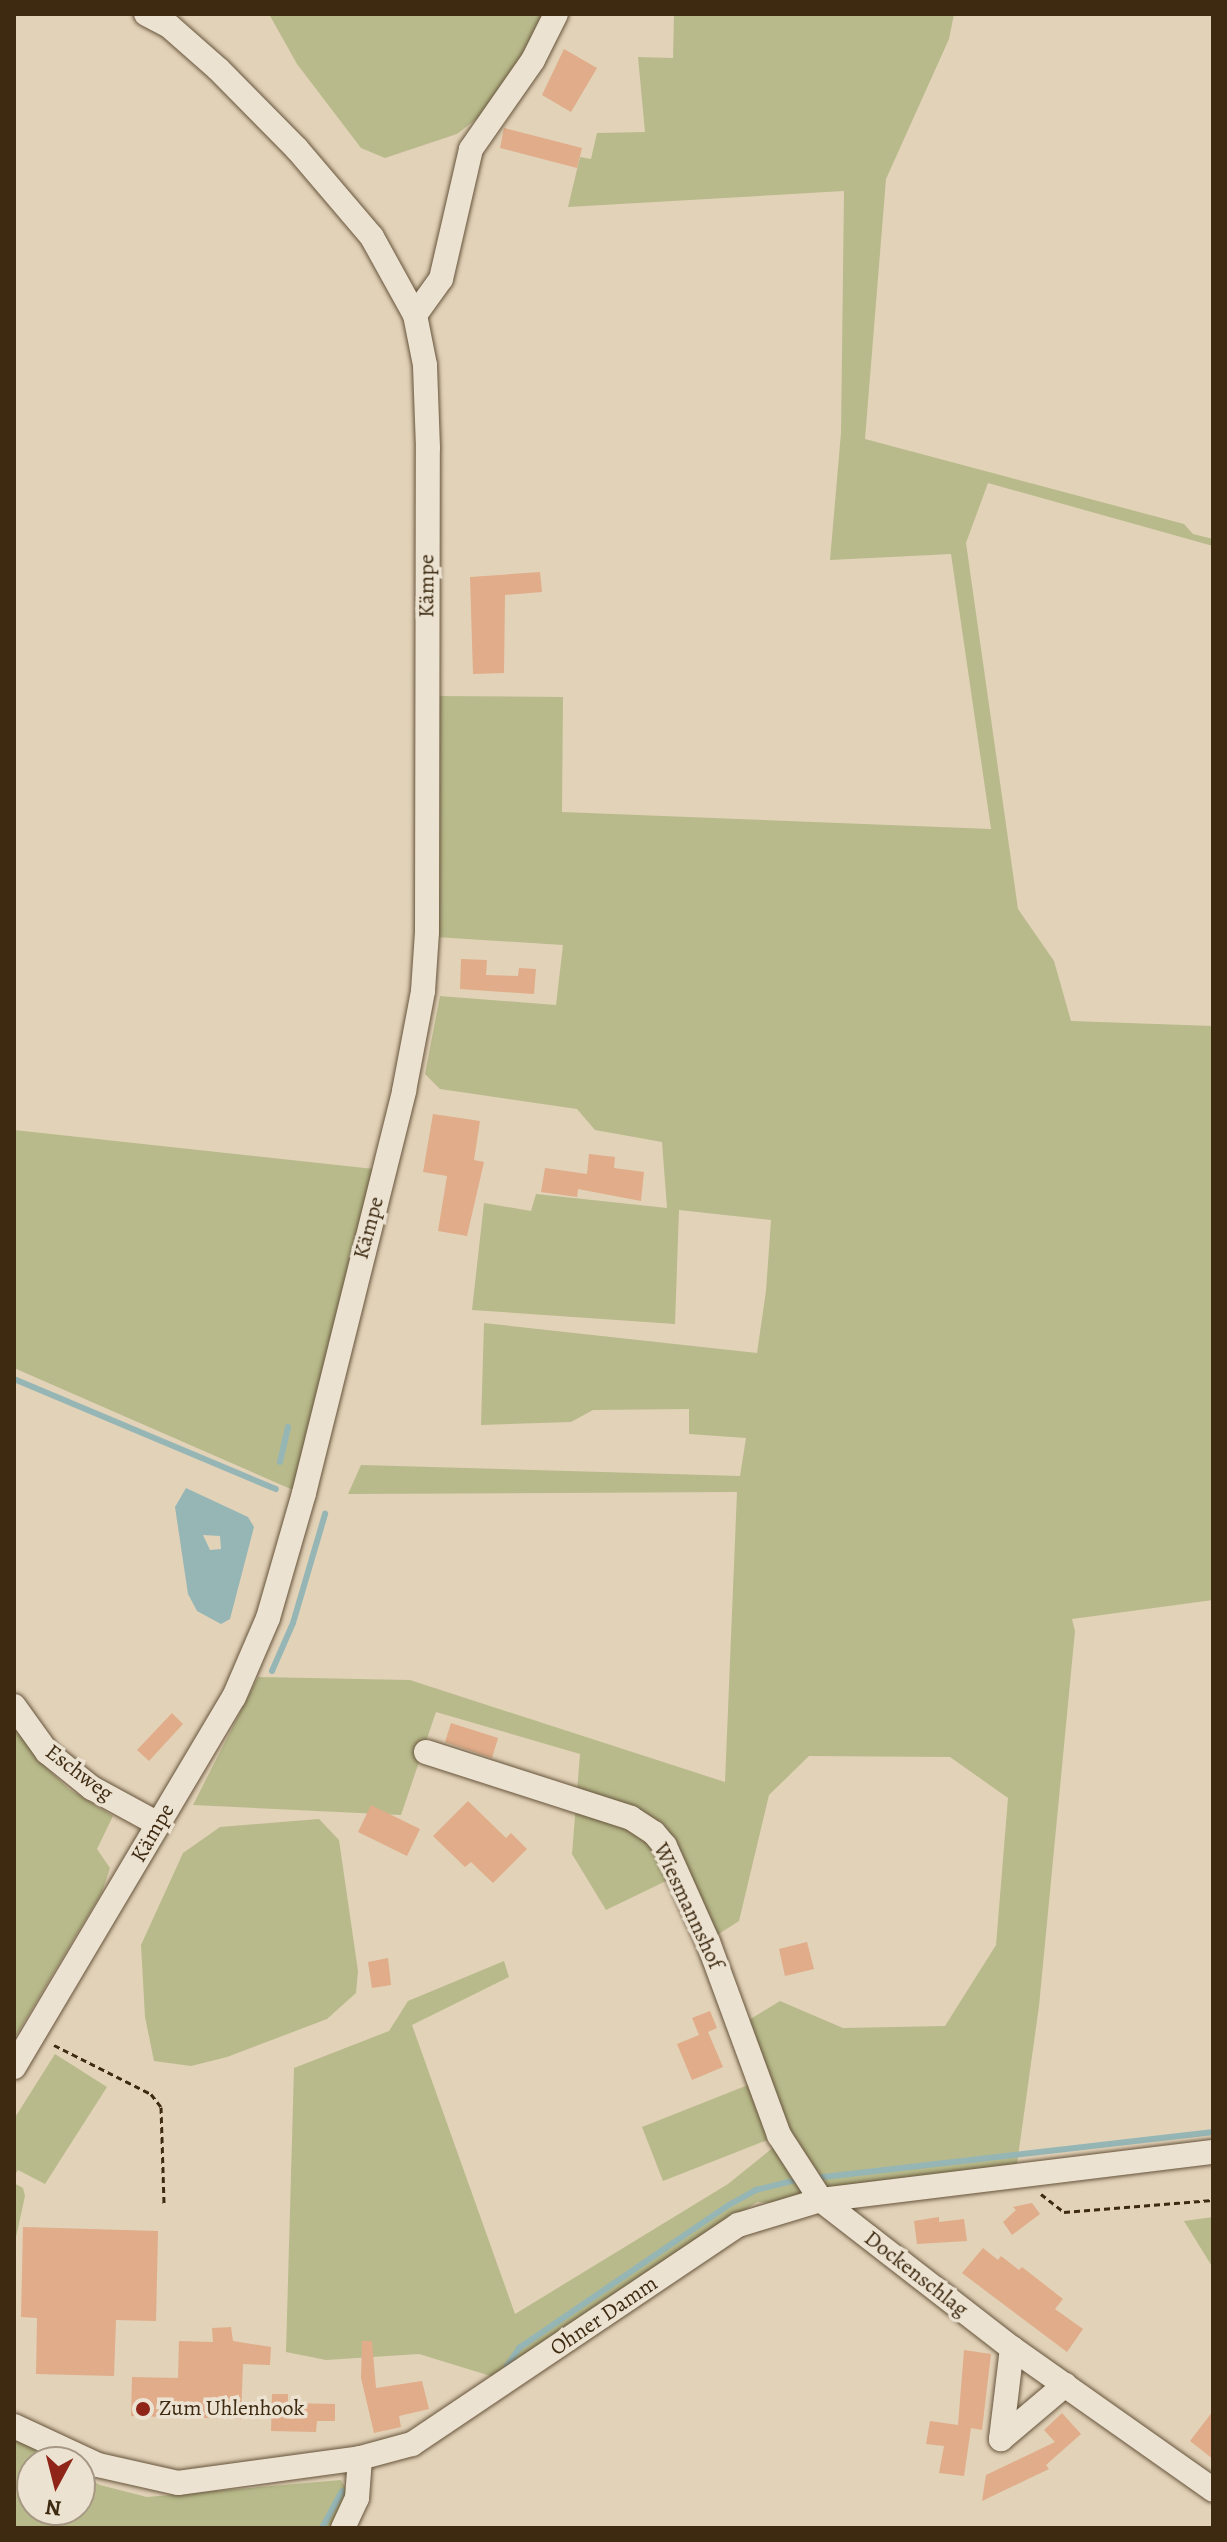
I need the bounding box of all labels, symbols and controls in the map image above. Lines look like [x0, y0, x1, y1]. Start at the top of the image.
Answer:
street label: Kämpe [414, 554, 440, 618]
street label: Kämpe [348, 1194, 390, 1262]
street label: Eschweg [40, 1739, 118, 1807]
street label: Kämpe [126, 1799, 180, 1867]
street label: Wiesmannshof [647, 1839, 729, 1973]
street label: Dockenschlag [859, 2225, 973, 2323]
street label: Ohner Damm [545, 2270, 663, 2362]
place label: Zum Uhlenhook [159, 2396, 304, 2422]
marker: Zum Uhlenhook [134, 2400, 152, 2418]
north arrow [16, 2446, 96, 2526]
text: N [44, 2492, 63, 2524]

